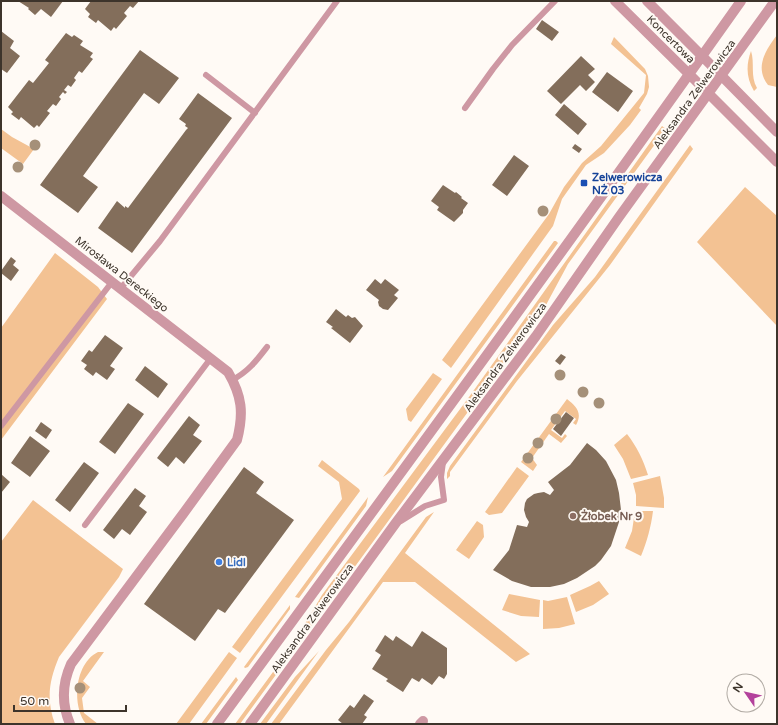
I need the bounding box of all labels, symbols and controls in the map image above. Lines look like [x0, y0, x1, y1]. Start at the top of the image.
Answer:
street label: Koncertowa [644, 13, 697, 66]
street label: Aleksandra Zelwerowicza [650, 37, 738, 151]
place label: Zelwerowicza NŻ 03 [592, 171, 662, 197]
marker: Zelwerowicza NŻ 03 [579, 178, 589, 188]
street label: Mirosława Dereckiego [72, 234, 171, 315]
street label: Aleksandra Zelwerowicza [461, 300, 549, 414]
place label: Żłobek Nr 9 [581, 509, 642, 523]
marker: Żłobek Nr 9 [568, 511, 578, 521]
place label: Lidl [227, 556, 246, 569]
marker: Lidl [214, 557, 224, 567]
street label: Aleksandra Zelwerowicza [268, 561, 356, 675]
north arrow [726, 673, 766, 713]
text: N [730, 680, 746, 695]
scale bar [14, 687, 126, 713]
text: 50 m [20, 694, 49, 708]

